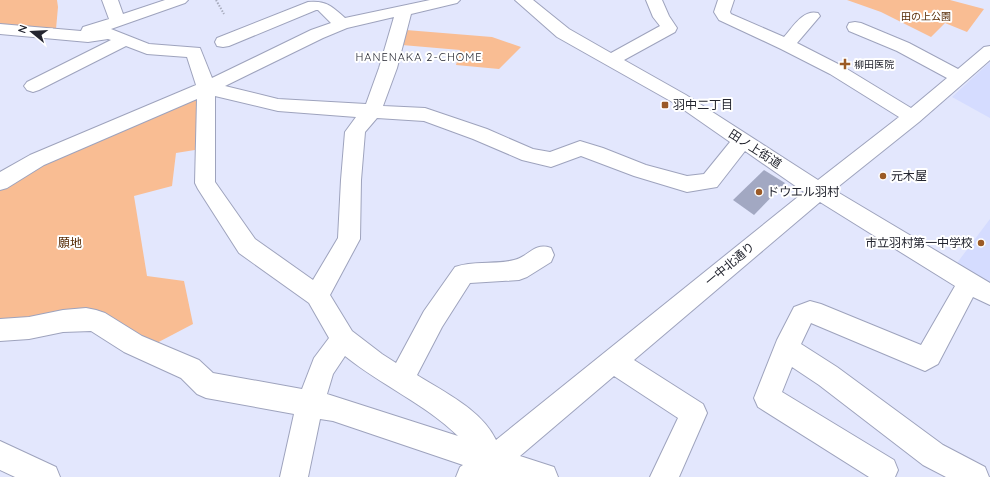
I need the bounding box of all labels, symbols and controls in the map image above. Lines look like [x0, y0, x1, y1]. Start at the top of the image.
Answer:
park label: 田の上公園 [901, 10, 951, 23]
north arrow [12, 12, 52, 52]
text: N [15, 23, 30, 35]
district label: HANENAKA 2-CHOME [355, 50, 483, 64]
marker: 柳田医院 [839, 58, 851, 70]
place label: 柳田医院 [854, 58, 894, 71]
place label: 羽中二丁目 [673, 97, 733, 112]
marker: 羽中二丁目 [660, 100, 670, 110]
street label: 田ノ上街道 [726, 126, 785, 171]
place label: 元木屋 [891, 168, 927, 183]
marker: 元木屋 [878, 171, 888, 181]
place label: ドウエル羽村 [767, 184, 840, 199]
marker: ドウエル羽村 [754, 187, 764, 197]
park label: 願地 [58, 235, 82, 250]
place label: 市立羽村第一中学校 [865, 235, 973, 250]
marker: 市立羽村第一中学校 [976, 238, 986, 248]
street label: 一中北通り [702, 239, 757, 289]

